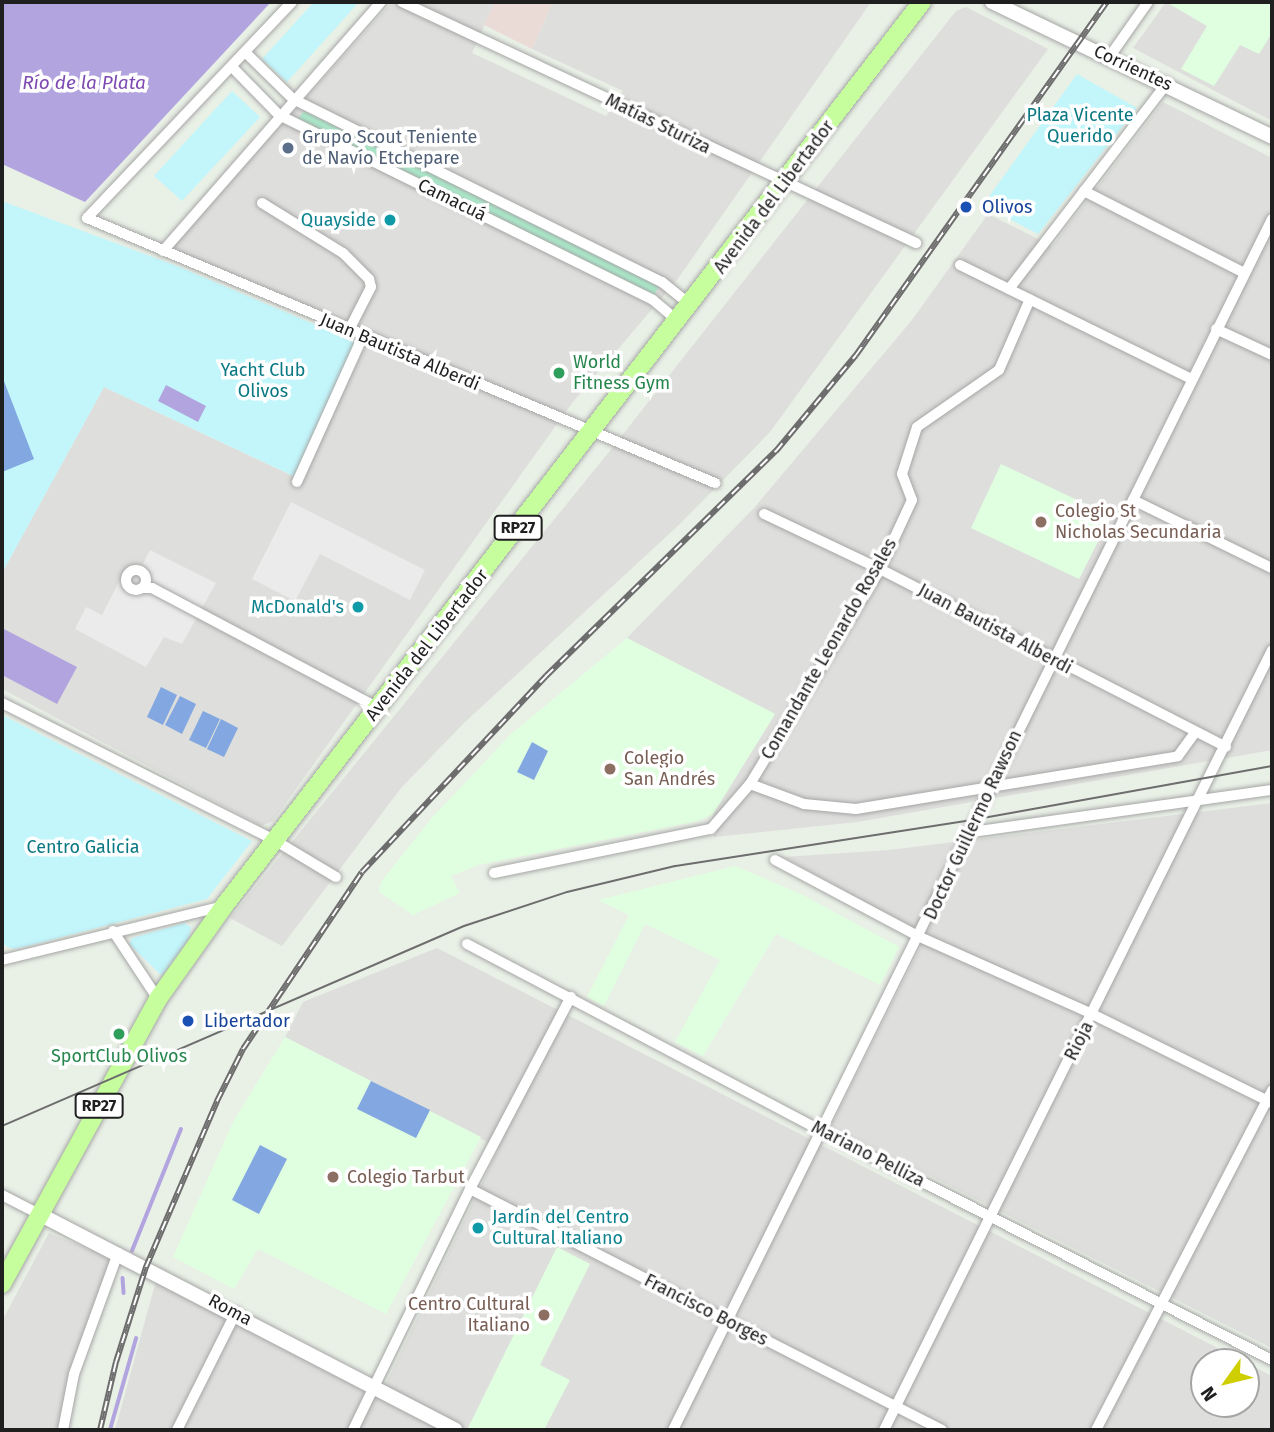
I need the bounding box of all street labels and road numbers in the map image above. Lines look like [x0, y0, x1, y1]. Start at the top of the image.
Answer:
street label: Corrientes [1090, 40, 1176, 96]
street label: Matías Sturiza [602, 89, 714, 159]
street label: Avenida del Libertador [709, 116, 839, 278]
street label: Camacuá [414, 174, 490, 226]
street label: Juan Bautista Alberdi [317, 309, 483, 395]
road number: RP27 [494, 516, 542, 540]
street label: Comandante Leonardo Rosales [757, 535, 901, 763]
street label: Avenida del Libertador [361, 565, 493, 725]
street label: Juan Bautista Alberdi [914, 579, 1076, 679]
street label: Doctor Guillermo Rawson [920, 727, 1026, 923]
street label: Rioja [1060, 1018, 1098, 1064]
road number: RP27 [74, 1094, 124, 1118]
street label: Mariano Pelliza [808, 1116, 928, 1192]
street label: Francisco Borges [641, 1270, 771, 1350]
street label: Roma [204, 1290, 256, 1330]

